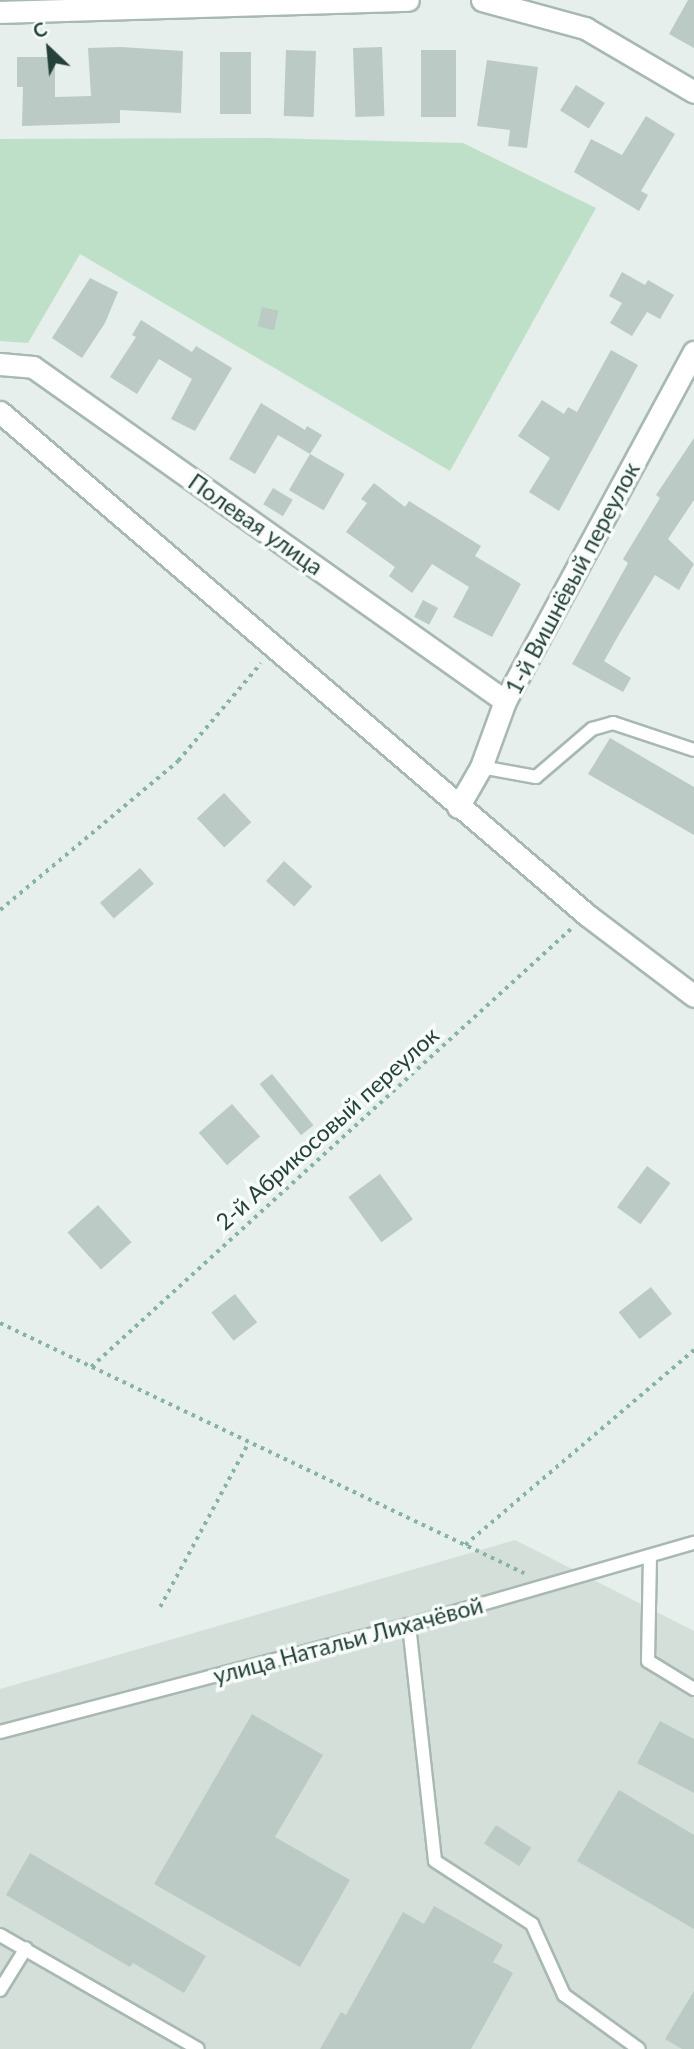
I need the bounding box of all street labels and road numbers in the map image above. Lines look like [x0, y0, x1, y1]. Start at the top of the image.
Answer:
street label: 1-й Вишнёвый переулок [499, 457, 645, 699]
street label: Полевая улица [183, 467, 329, 581]
street label: 2-й Абрикосовый переулок [210, 1021, 444, 1235]
street label: улица Натальи Лихачёвой [210, 1591, 486, 1689]

